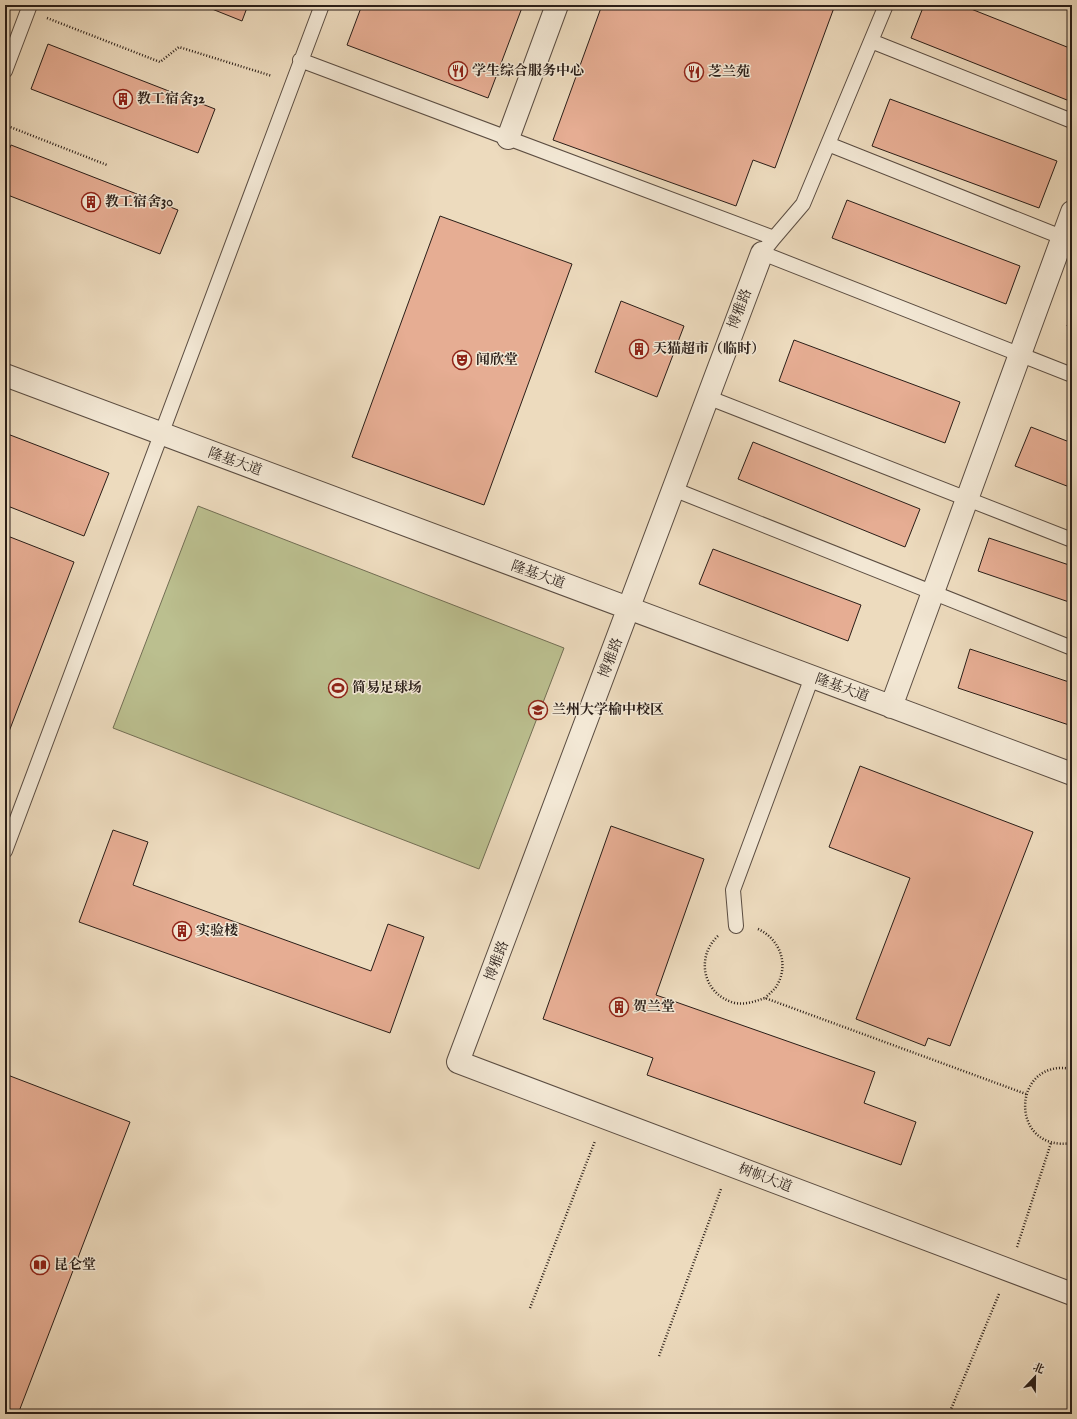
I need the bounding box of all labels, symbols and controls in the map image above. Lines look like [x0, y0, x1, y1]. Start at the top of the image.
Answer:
restaurant icon: 学生综合服务中心 [447, 60, 469, 82]
restaurant icon: 芝兰苑 [683, 61, 705, 83]
place label: 学生综合服务中心 [472, 62, 584, 80]
place label: 芝兰苑 [708, 63, 750, 81]
building icon: 教工宿舍32 [112, 88, 134, 110]
place label: 教工宿舍32 [137, 90, 205, 108]
building icon: 教工宿舍30 [80, 191, 102, 213]
place label: 教工宿舍30 [105, 193, 173, 211]
street label: 博雅路 [724, 286, 756, 332]
building icon: 天猫超市（临时） [628, 338, 650, 360]
place label: 天猫超市（临时） [653, 340, 765, 358]
theatre icon: 闻欣堂 [451, 349, 473, 371]
place label: 闻欣堂 [476, 351, 518, 369]
street label: 隆基大道 [206, 444, 264, 480]
street label: 隆基大道 [509, 557, 567, 593]
street label: 博雅路 [595, 635, 627, 681]
street label: 隆基大道 [813, 670, 871, 706]
sports icon: 简易足球场 [327, 677, 349, 699]
place label: 简易足球场 [352, 679, 422, 697]
school or university icon: 兰州大学榆中校区 [527, 699, 549, 721]
place label: 兰州大学榆中校区 [552, 701, 664, 719]
building icon: 实验楼 [171, 920, 193, 942]
place label: 实验楼 [196, 922, 238, 940]
street label: 博雅路 [481, 938, 513, 984]
building icon: 贺兰堂 [608, 996, 630, 1018]
place label: 贺兰堂 [633, 998, 675, 1016]
street label: 树帜大道 [736, 1160, 794, 1196]
library icon: 昆仑堂 [29, 1254, 51, 1276]
place label: 昆仑堂 [54, 1256, 96, 1274]
north arrow [1015, 1357, 1055, 1397]
text: 北 [1031, 1360, 1046, 1377]

